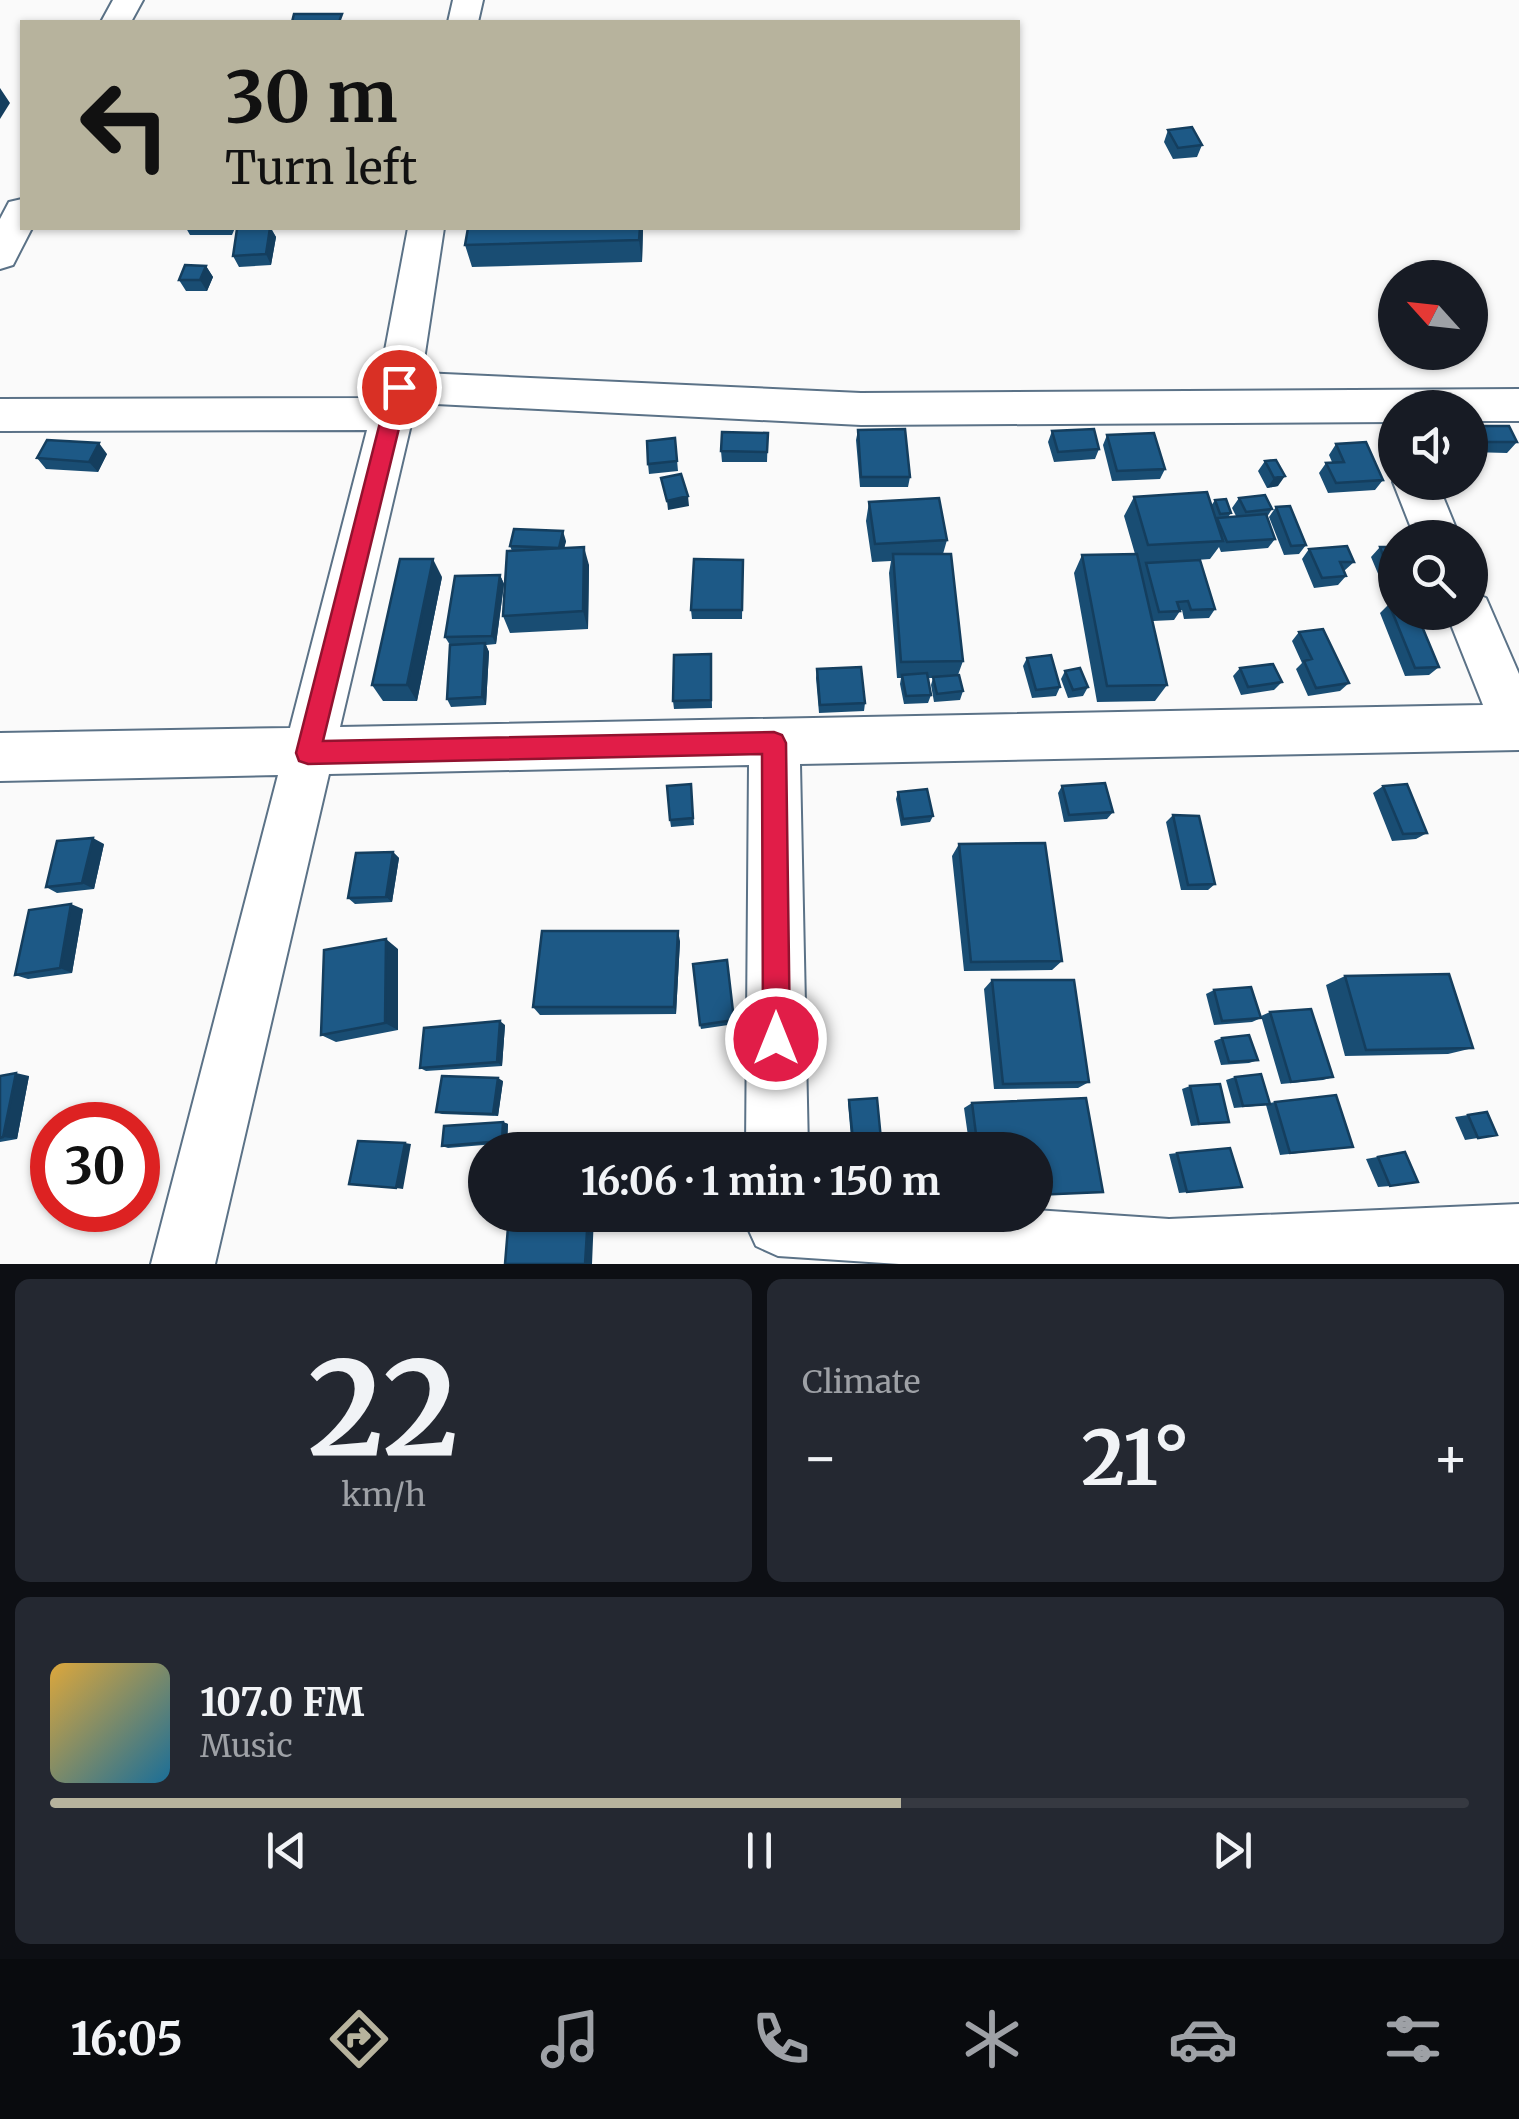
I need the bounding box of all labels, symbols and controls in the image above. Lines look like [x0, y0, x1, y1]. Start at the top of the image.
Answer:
text: 30 m [225, 53, 398, 141]
icon: left [60, 60, 190, 190]
text: Turn left [225, 140, 417, 196]
north arrow [1378, 260, 1488, 370]
map controls [1378, 260, 1488, 630]
pin [357, 345, 442, 430]
icon: arrive [372, 360, 427, 415]
button: sound [1378, 390, 1488, 500]
button: search [1378, 520, 1488, 630]
position arrow [724, 987, 828, 1091]
speed limit sign: 30 [30, 1102, 160, 1232]
text: 16:06 · 1 min · 150 m [581, 1158, 940, 1205]
text: 22 [308, 1328, 459, 1491]
text: Climate [802, 1362, 920, 1402]
text: 21° [1081, 1411, 1190, 1505]
text: − [802, 1423, 839, 1492]
text: + [1432, 1423, 1469, 1492]
text: km/h [341, 1475, 426, 1515]
text: 107.0 FM [200, 1679, 364, 1726]
text: Music [200, 1726, 293, 1766]
icon: previous [259, 1823, 314, 1878]
icon: pause [732, 1823, 787, 1878]
icon: next [1205, 1823, 1260, 1878]
icon: directions [324, 2004, 394, 2074]
icon: music [535, 2004, 605, 2074]
icon: phone [746, 2004, 816, 2074]
icon: climate [957, 2004, 1027, 2074]
icon: car [1168, 2004, 1238, 2074]
icon: filters [1378, 2004, 1448, 2074]
text: 16:05 [70, 2011, 183, 2067]

